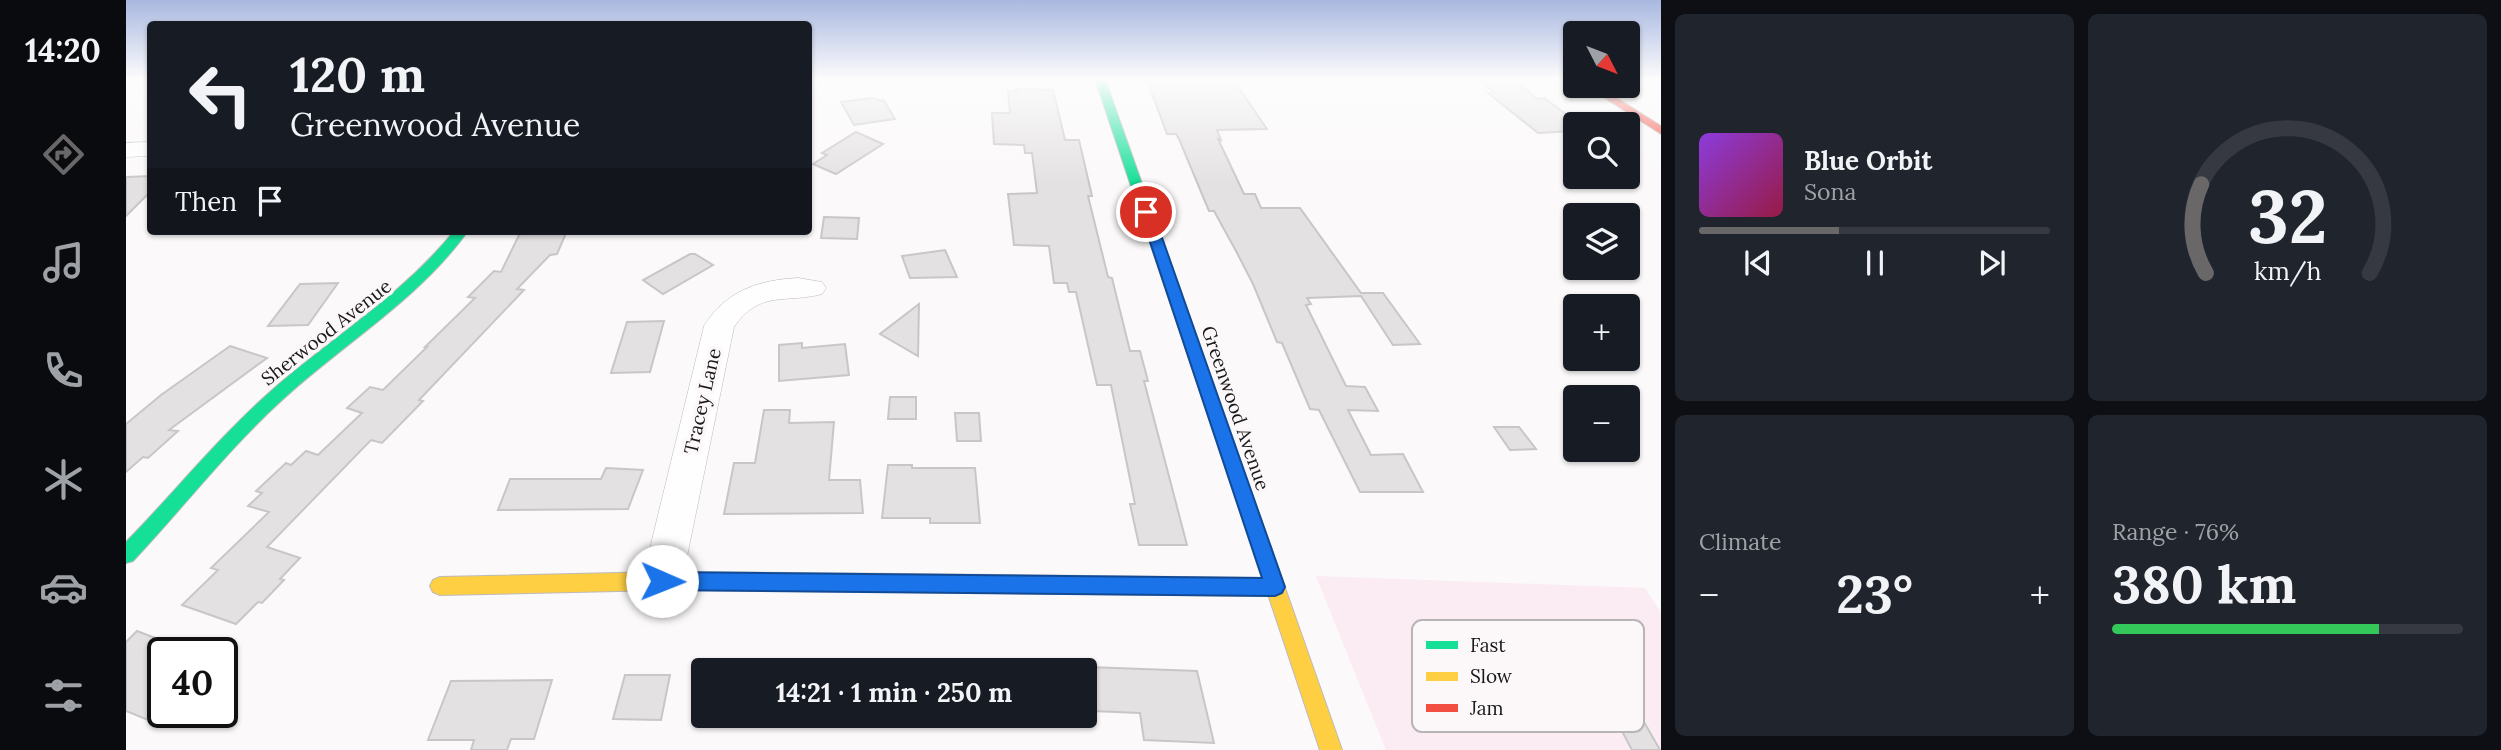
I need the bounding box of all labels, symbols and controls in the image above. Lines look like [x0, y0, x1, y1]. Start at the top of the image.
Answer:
north arrow [1563, 21, 1640, 98]
map controls [1563, 21, 1640, 462]
text: 14:20 [25, 30, 101, 71]
text: 120 m [290, 43, 425, 105]
icon: left [175, 49, 266, 140]
text: Greenwood Avenue [290, 104, 580, 145]
button: search [1563, 112, 1640, 189]
icon: directions [39, 130, 88, 179]
text: Blue Orbit [1804, 144, 1932, 177]
text: 32 [2248, 171, 2327, 264]
text: Sona [1804, 177, 1856, 206]
icon: arrive [251, 182, 289, 220]
pin [1116, 182, 1176, 242]
text: Then [175, 185, 237, 218]
icon: arrive [1127, 193, 1165, 231]
button: layers [1563, 203, 1640, 280]
icon: music [39, 238, 88, 287]
icon: previous [1739, 244, 1777, 282]
icon: pause [1856, 244, 1894, 282]
icon: next [1973, 244, 2011, 282]
text: km/h [2254, 255, 2321, 287]
street label: Sherwood Avenue [256, 274, 396, 390]
button: + [1563, 294, 1640, 371]
street label: Greenwood Avenue [1197, 323, 1275, 493]
icon: phone [39, 346, 88, 395]
street label: Tracey Lane [678, 346, 726, 456]
button: − [1563, 385, 1640, 462]
icon: climate [39, 455, 88, 504]
text: Range · 76% [2112, 517, 2239, 546]
text: Climate [1699, 527, 1781, 556]
position arrow [625, 544, 699, 618]
text: 380 km [2112, 551, 2296, 617]
text: 23° [1836, 561, 1913, 627]
icon: car [39, 563, 88, 612]
text: − [1699, 571, 1719, 619]
text: + [2030, 571, 2050, 619]
legend [1412, 620, 1644, 732]
text: Fast [1470, 633, 1506, 657]
speed limit sign: 40 [147, 637, 238, 728]
text: Slow [1470, 664, 1513, 688]
icon: filters [39, 671, 88, 720]
text: 14:21 · 1 min · 250 m [776, 676, 1012, 709]
text: Jam [1469, 696, 1504, 720]

